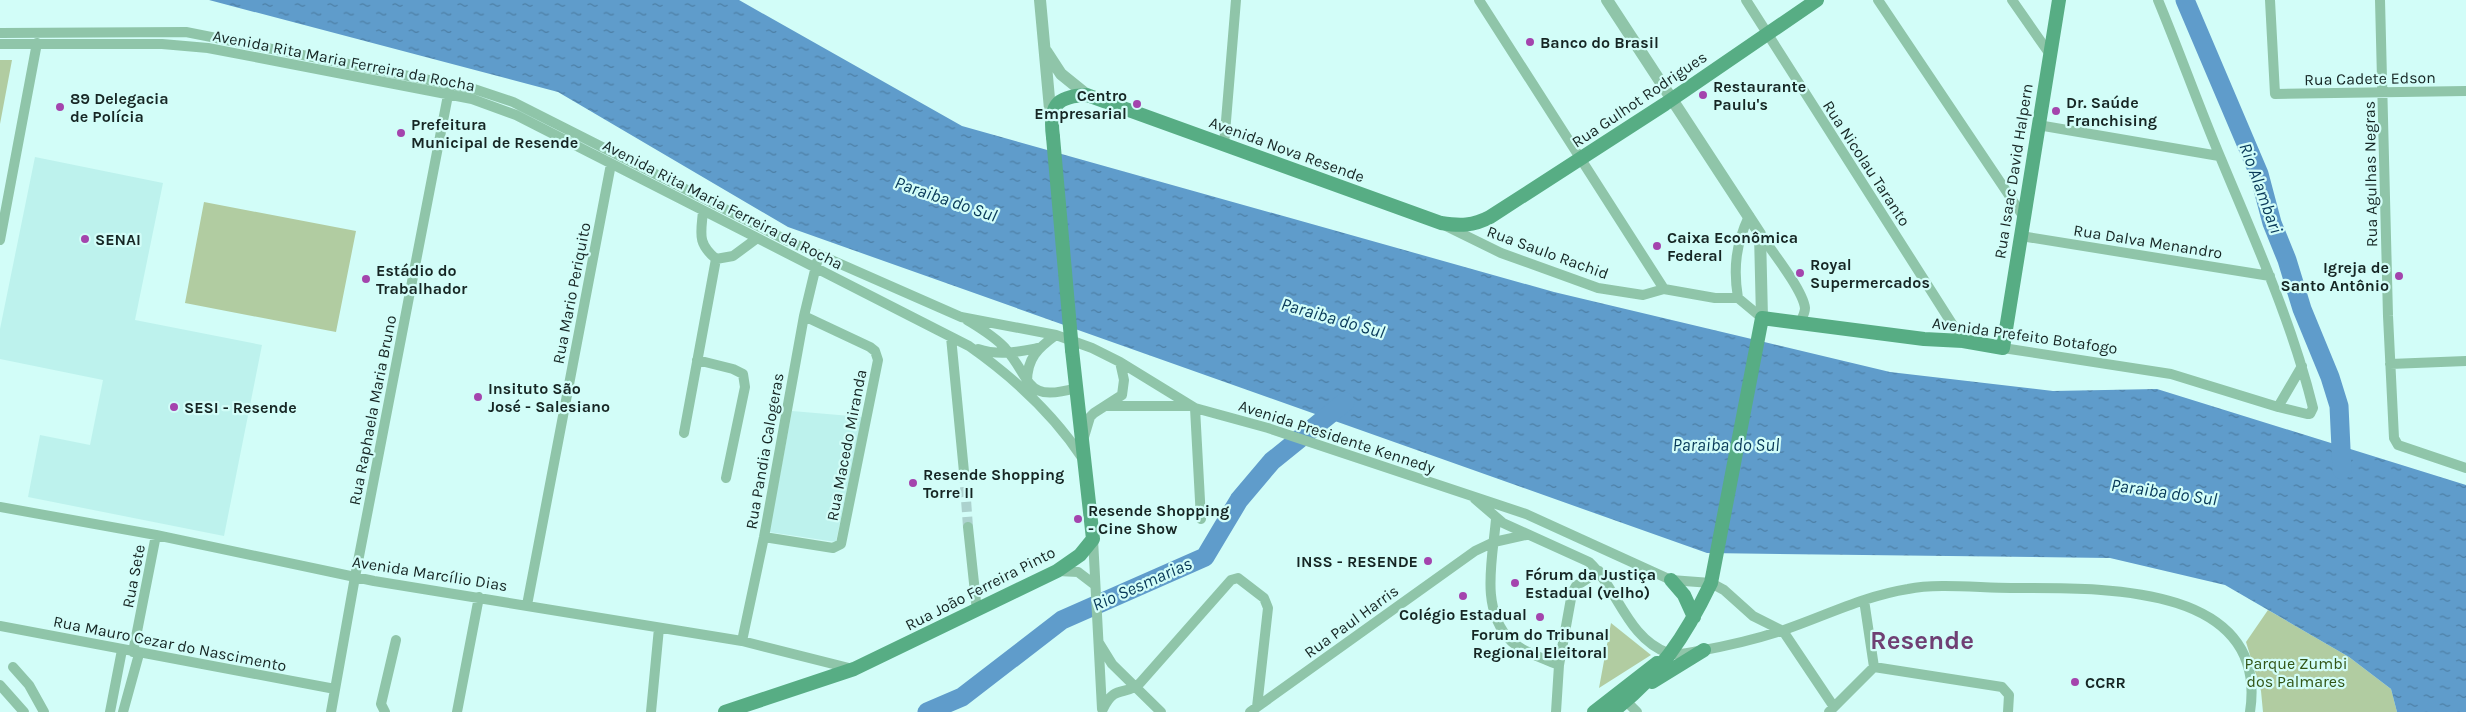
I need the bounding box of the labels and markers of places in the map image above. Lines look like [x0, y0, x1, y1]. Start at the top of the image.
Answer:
place label: Banco do Brasil [1540, 33, 1659, 52]
marker: Banco do Brasil [1524, 36, 1536, 48]
place label: Restaurante Paulu's [1713, 77, 1806, 114]
place label: Centro Empresarial [1034, 86, 1127, 123]
place label: 89 Delegacia de Polícia [70, 89, 169, 126]
marker: Restaurante Paulu's [1697, 89, 1709, 101]
place label: Dr. Saúde Franchising [2066, 93, 2157, 130]
marker: Centro Empresarial [1131, 98, 1143, 110]
marker: 89 Delegacia de Polícia [54, 101, 66, 113]
marker: Dr. Saúde Franchising [2050, 105, 2062, 117]
place label: Prefeitura Municipal de Resende [411, 115, 578, 152]
marker: Prefeitura Municipal de Resende [395, 127, 407, 139]
place label: Caixa Econômica Federal [1667, 228, 1798, 265]
place label: SENAI [95, 230, 141, 249]
marker: SENAI [79, 233, 91, 245]
marker: Caixa Econômica Federal [1651, 240, 1663, 252]
place label: Royal Supermercados [1810, 255, 1930, 292]
place label: Igreja de Santo Antônio [2280, 258, 2389, 295]
place label: Estádio do Trabalhador [376, 261, 468, 298]
marker: Royal Supermercados [1794, 267, 1806, 279]
marker: Igreja de Santo Antônio [2393, 270, 2405, 282]
marker: Estádio do Trabalhador [360, 273, 372, 285]
place label: Insituto São José - Salesiano [488, 379, 610, 416]
marker: Insituto São José - Salesiano [472, 391, 484, 403]
place label: SESI - Resende [184, 398, 297, 417]
marker: SESI - Resende [168, 401, 180, 413]
place label: Resende Shopping Torre II [923, 465, 1064, 502]
marker: Resende Shopping Torre II [907, 477, 919, 489]
place label: Resende Shopping - Cine Show [1088, 501, 1229, 538]
marker: Resende Shopping - Cine Show [1072, 513, 1084, 525]
place label: INSS - RESENDE [1296, 552, 1418, 571]
marker: INSS - RESENDE [1422, 555, 1434, 567]
place label: Fórum da Justiça Estadual (velho) [1525, 565, 1656, 602]
marker: Fórum da Justiça Estadual (velho) [1509, 577, 1521, 589]
marker: Colégio Estadual [1457, 590, 1469, 602]
place label: Colégio Estadual [1399, 605, 1527, 624]
marker: Forum do Tribunal Regional Eleitoral [1534, 611, 1546, 623]
place label: Forum do Tribunal Regional Eleitoral [1471, 625, 1609, 662]
place label: CCRR [2085, 673, 2126, 692]
marker: CCRR [2069, 676, 2081, 688]

